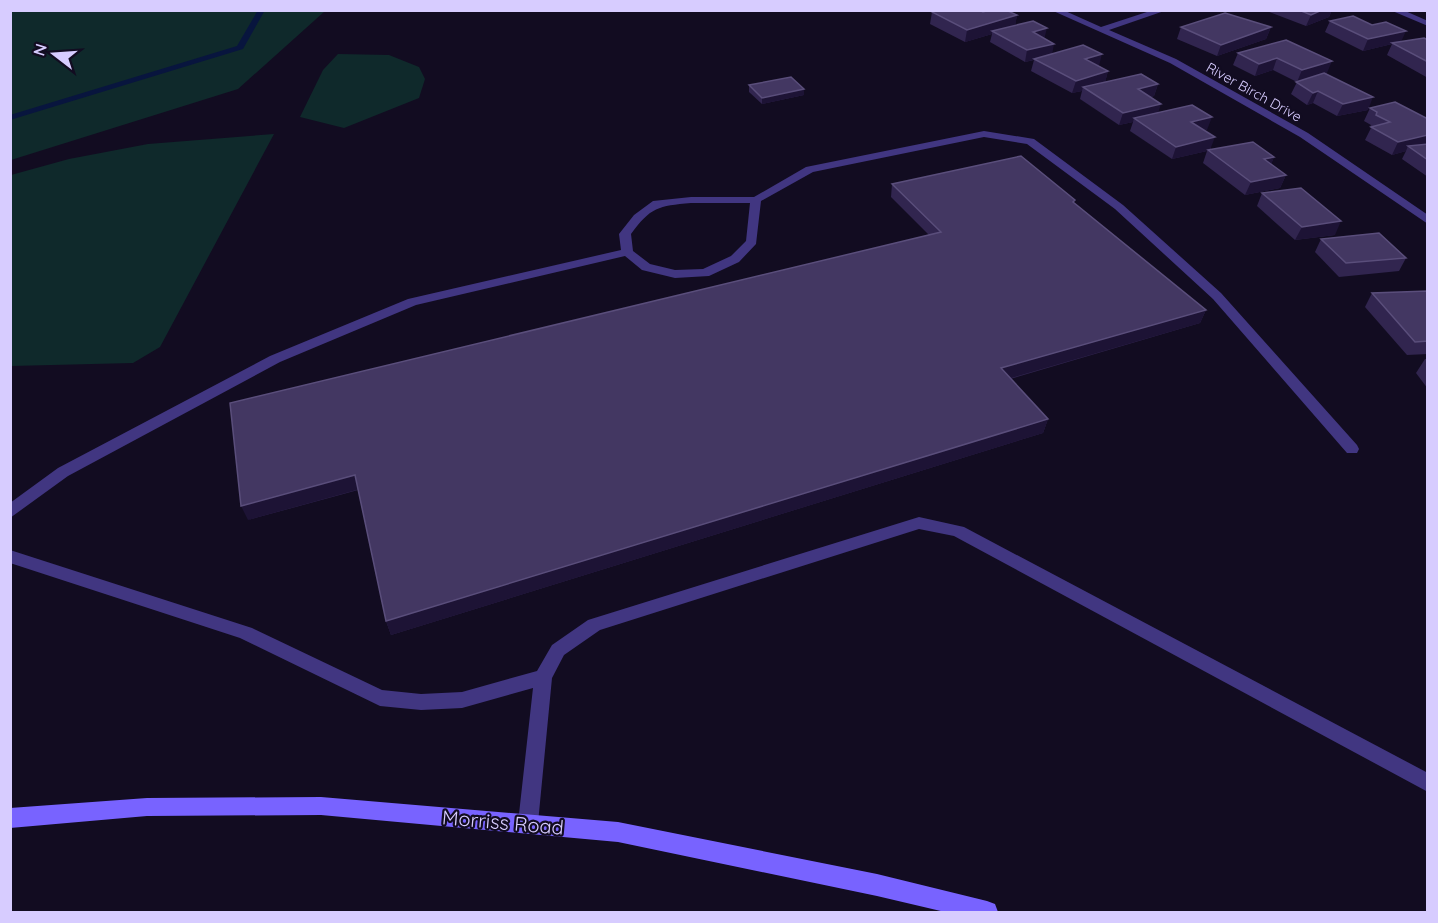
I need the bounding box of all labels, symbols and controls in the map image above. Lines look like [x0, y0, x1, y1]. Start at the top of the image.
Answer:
north arrow [24, 24, 84, 84]
text: N [28, 41, 51, 58]
street label: River Birch Drive [1203, 58, 1305, 126]
street label: Morriss Road [441, 804, 565, 840]

